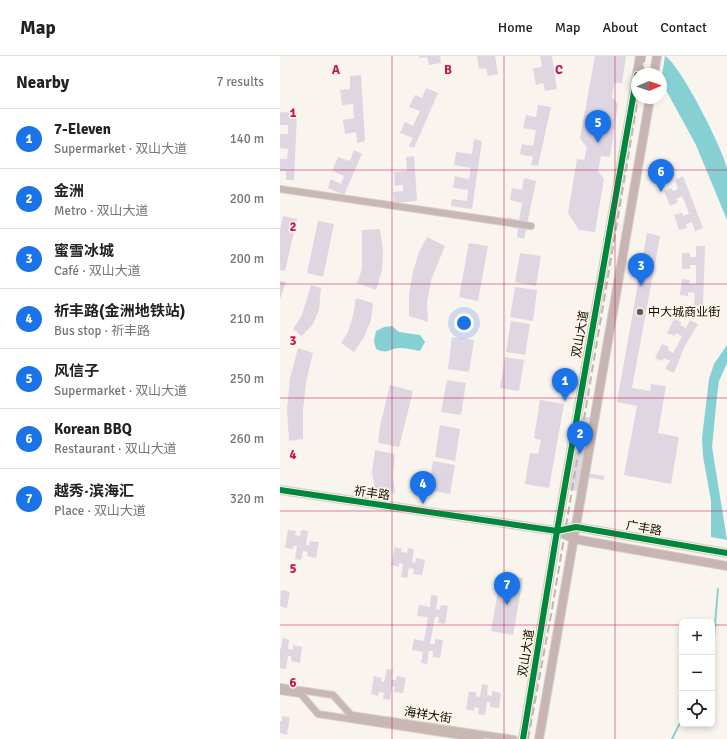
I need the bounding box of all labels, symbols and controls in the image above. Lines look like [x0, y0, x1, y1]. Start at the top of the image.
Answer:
text: Map [20, 16, 56, 40]
text: Home [498, 19, 533, 36]
text: Map [555, 19, 580, 36]
text: About [602, 19, 638, 36]
text: Contact [660, 19, 707, 36]
text: A [332, 62, 341, 78]
text: B [444, 62, 452, 78]
text: C [555, 62, 563, 78]
north arrow [631, 68, 667, 104]
text: Nearby [16, 72, 69, 93]
text: 7 results [216, 74, 264, 90]
text: 1 [289, 105, 297, 121]
pin: 5 [585, 110, 611, 143]
text: 7-Eleven [54, 120, 111, 138]
text: 1 [25, 131, 33, 147]
text: 140 m [230, 131, 264, 147]
text: Supermarket · 双山大道 [54, 141, 187, 157]
pin: 6 [648, 159, 674, 192]
text: 金洲 [54, 182, 84, 200]
text: 2 [25, 191, 33, 207]
text: 200 m [230, 191, 264, 207]
text: Metro · 双山大道 [54, 203, 149, 219]
text: 2 [289, 219, 297, 235]
text: 蜜雪冰城 [54, 242, 114, 260]
text: 3 [25, 251, 33, 267]
text: 200 m [230, 251, 264, 267]
pin: 3 [628, 253, 654, 286]
text: Café · 双山大道 [54, 263, 141, 279]
text: 祈丰路(金洲地铁站) [54, 302, 185, 320]
place label: 中大城商业街 [648, 305, 720, 320]
marker: 中大城商业街 [635, 307, 645, 317]
street label: 双山大道 [569, 309, 592, 359]
text: 4 [25, 311, 33, 327]
text: 210 m [230, 311, 264, 327]
your location [454, 313, 474, 333]
text: Bus stop · 祈丰路 [54, 323, 150, 339]
text: 3 [289, 333, 297, 349]
text: 风信子 [54, 362, 99, 380]
pin: 1 [552, 368, 578, 401]
text: 5 [25, 371, 33, 387]
text: 250 m [230, 371, 264, 387]
text: Supermarket · 双山大道 [54, 383, 187, 399]
text: Korean BBQ [54, 420, 132, 438]
pin: 2 [567, 421, 593, 454]
text: 6 [25, 431, 33, 447]
text: 260 m [230, 431, 264, 447]
text: Restaurant · 双山大道 [54, 441, 177, 457]
text: 4 [289, 447, 297, 463]
pin: 4 [410, 471, 436, 504]
text: 越秀·滨海汇 [54, 482, 134, 500]
street label: 祈丰路 [353, 484, 391, 503]
text: 7 [25, 491, 33, 507]
text: 320 m [230, 491, 264, 507]
text: Place · 双山大道 [54, 503, 146, 519]
street label: 广丰路 [625, 518, 663, 539]
text: 5 [289, 561, 297, 577]
pin: 7 [494, 572, 520, 605]
map controls [679, 619, 715, 727]
button: + [679, 619, 715, 655]
street label: 双山大道 [515, 628, 538, 678]
button: − [679, 655, 715, 691]
text: 6 [289, 675, 297, 691]
button: locate [679, 691, 715, 727]
street label: 海祥大街 [403, 704, 453, 727]

